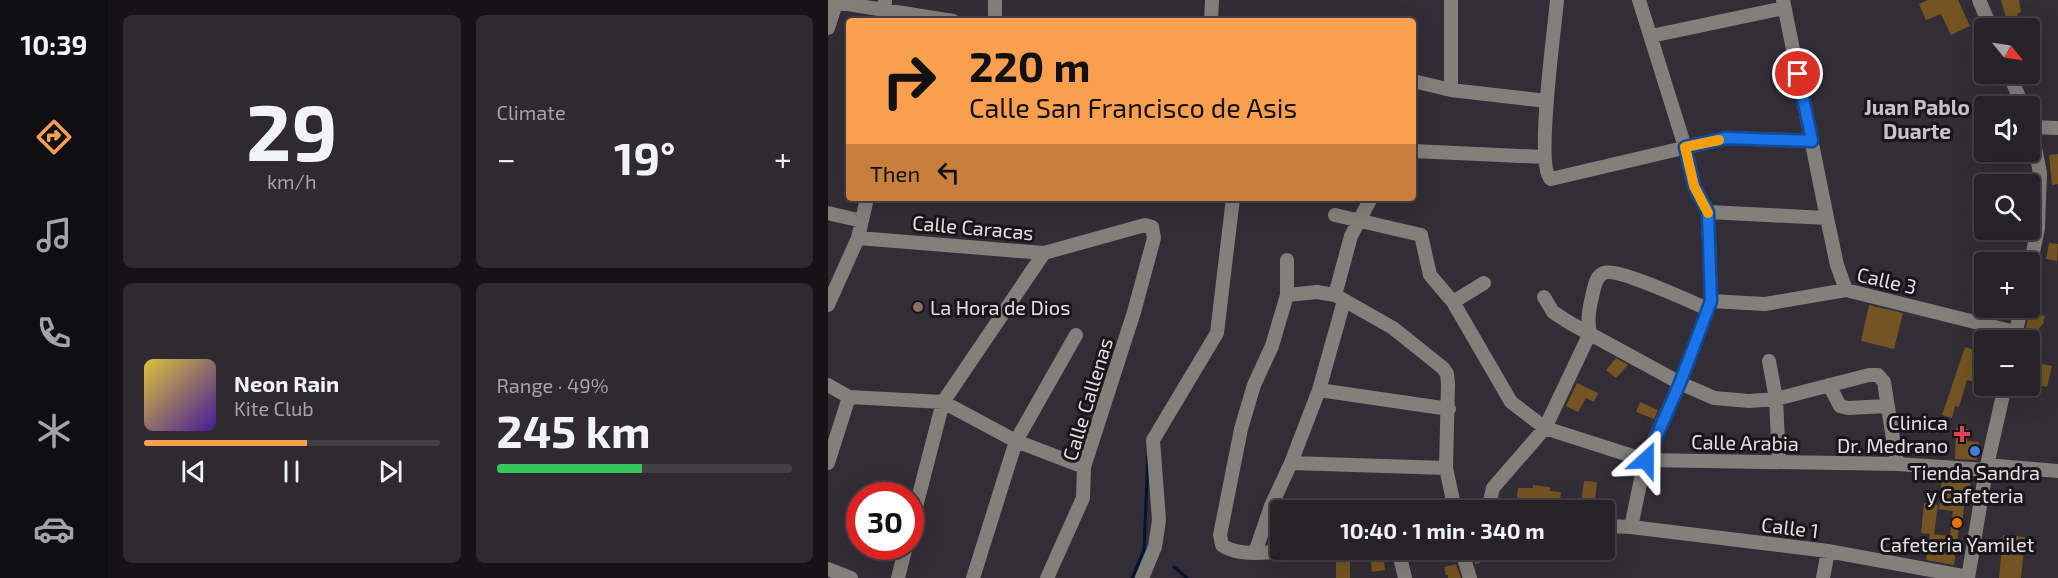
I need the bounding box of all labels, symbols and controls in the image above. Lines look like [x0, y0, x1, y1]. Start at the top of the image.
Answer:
north arrow [1974, 18, 2040, 84]
map controls [1974, 18, 2040, 396]
text: 10:39 [21, 28, 87, 60]
text: 220 m [969, 40, 1090, 90]
icon: right [870, 42, 948, 120]
pin [1772, 48, 1823, 99]
icon: arrive [1781, 57, 1814, 90]
text: 29 [246, 83, 337, 177]
text: Calle San Francisco de Asis [969, 91, 1297, 123]
district label: Juan Pablo Duarte [1864, 94, 1970, 143]
button: sound [1974, 96, 2040, 162]
text: Climate [497, 100, 566, 124]
icon: directions [33, 116, 75, 158]
text: 19° [614, 130, 676, 184]
text: − [497, 138, 516, 178]
text: + [774, 138, 792, 178]
icon: left [932, 156, 965, 189]
text: Then [870, 160, 920, 186]
text: km/h [267, 169, 317, 193]
button: search [1974, 174, 2040, 240]
street label: Calle Caracas [911, 210, 1035, 244]
icon: music [33, 214, 75, 256]
button: + [1974, 252, 2040, 318]
street label: Calle 3 [1855, 261, 1919, 299]
place label: La Hora de Dios [930, 295, 1070, 319]
marker: La Hora de Dios [911, 300, 925, 314]
icon: phone [33, 312, 75, 354]
button: − [1974, 330, 2040, 396]
street label: Calle Callenas [1057, 335, 1117, 463]
text: Neon Rain [234, 370, 339, 396]
text: Range · 49% [497, 373, 609, 397]
text: Kite Club [234, 396, 314, 420]
text: 245 km [497, 403, 651, 457]
icon: climate [33, 410, 75, 452]
place label: Clinica Dr. Medrano [1837, 410, 1948, 457]
marker: Clinica Dr. Medrano [1953, 425, 1971, 443]
position arrow [1614, 428, 1678, 492]
street label: Calle Arabia [1691, 429, 1799, 455]
marker: Tienda Sandra y Cafeteria [1968, 444, 1982, 458]
icon: previous [177, 455, 210, 488]
icon: pause [275, 455, 308, 488]
icon: next [374, 455, 407, 488]
place label: Tienda Sandra y Cafeteria [1910, 460, 2040, 507]
speed limit sign: 30 [846, 482, 924, 560]
icon: car [33, 508, 75, 550]
street label: Calle 1 [1760, 512, 1820, 542]
marker: Cafeteria Yamilet [1950, 516, 1964, 530]
text: 10:40 · 1 min · 340 m [1340, 517, 1545, 543]
place label: Cafeteria Yamilet [1880, 532, 2035, 556]

